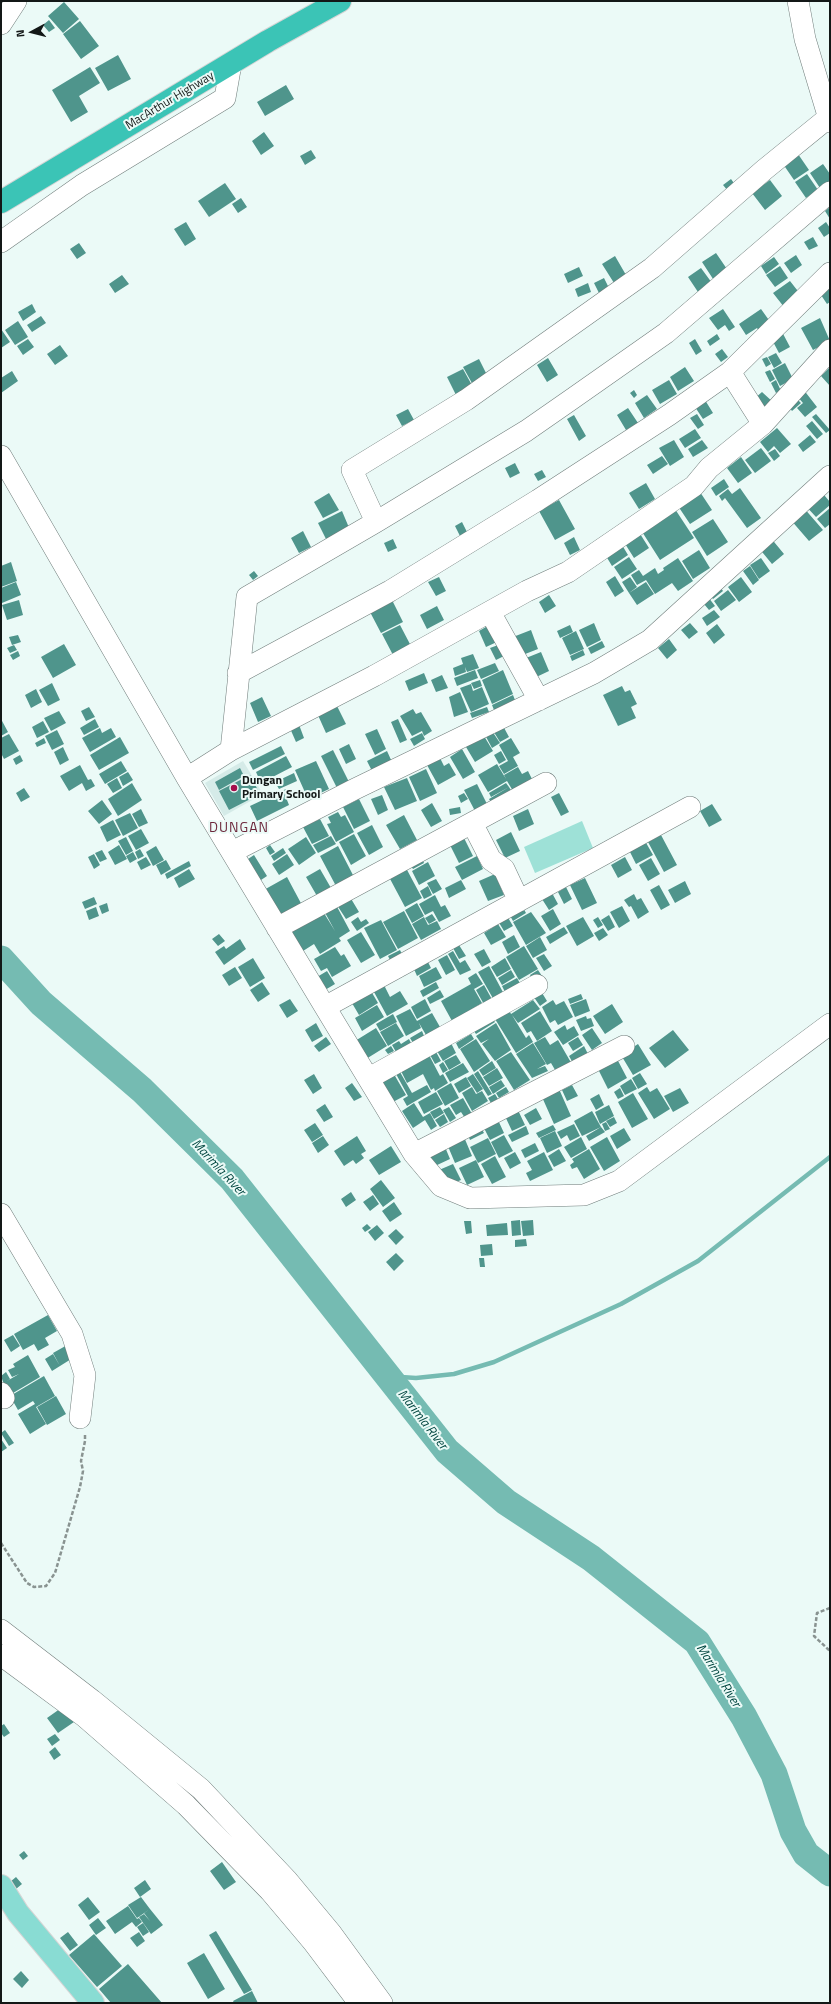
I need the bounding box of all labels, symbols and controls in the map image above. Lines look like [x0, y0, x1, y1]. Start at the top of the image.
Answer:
north arrow [12, 12, 52, 52]
text: N [12, 29, 28, 38]
street label: MacArthur Highway [123, 69, 217, 133]
place label: Dungan Primary School [242, 774, 320, 802]
marker: Dungan Primary School [229, 783, 239, 793]
district label: DUNGAN [209, 821, 269, 837]
water label: Marimla River [188, 1137, 248, 1199]
water label: Marimla River [394, 1387, 450, 1453]
water label: Marimla River [692, 1642, 744, 1710]

